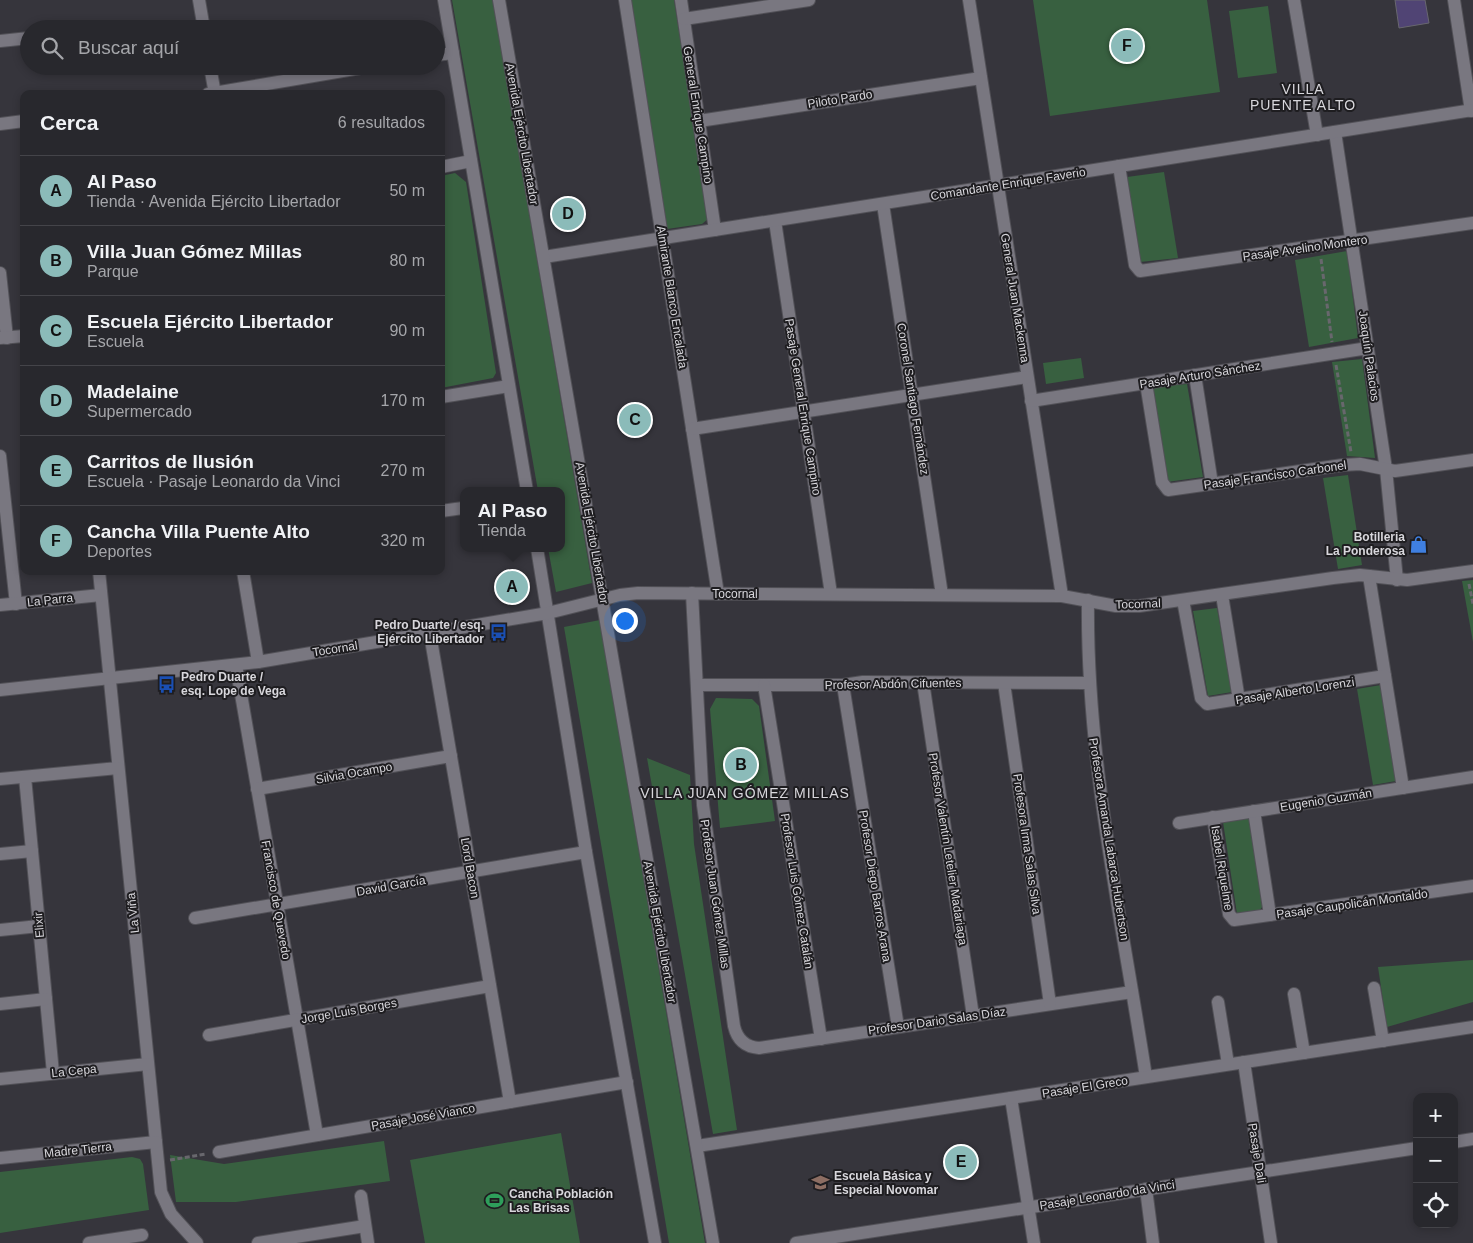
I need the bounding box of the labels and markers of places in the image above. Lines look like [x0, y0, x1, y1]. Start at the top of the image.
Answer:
pin: F [1111, 27, 1143, 65]
pin: D [552, 195, 584, 233]
pin: C [619, 401, 651, 439]
place label: Botilleria La Ponderosa [1326, 530, 1405, 558]
shop icon: Botilleria La Ponderosa [1409, 534, 1429, 554]
pin: A [496, 568, 528, 606]
place label: Pedro Duarte / esq. Ejército Libertador [375, 618, 484, 646]
bus stop icon: Pedro Duarte / esq. Ejército Libertador [488, 622, 508, 642]
place label: Pedro Duarte / esq. Lope de Vega [181, 670, 286, 698]
bus stop icon: Pedro Duarte / esq. Lope de Vega [157, 674, 177, 694]
pin: B [725, 746, 757, 784]
pin: E [945, 1143, 977, 1181]
place label: Escuela Básica y Especial Novomar [834, 1169, 938, 1197]
school or university icon: Escuela Básica y Especial Novomar [810, 1173, 830, 1193]
place label: Cancha Población Las Brisas [509, 1187, 613, 1215]
sports icon: Cancha Población Las Brisas [485, 1191, 505, 1211]

